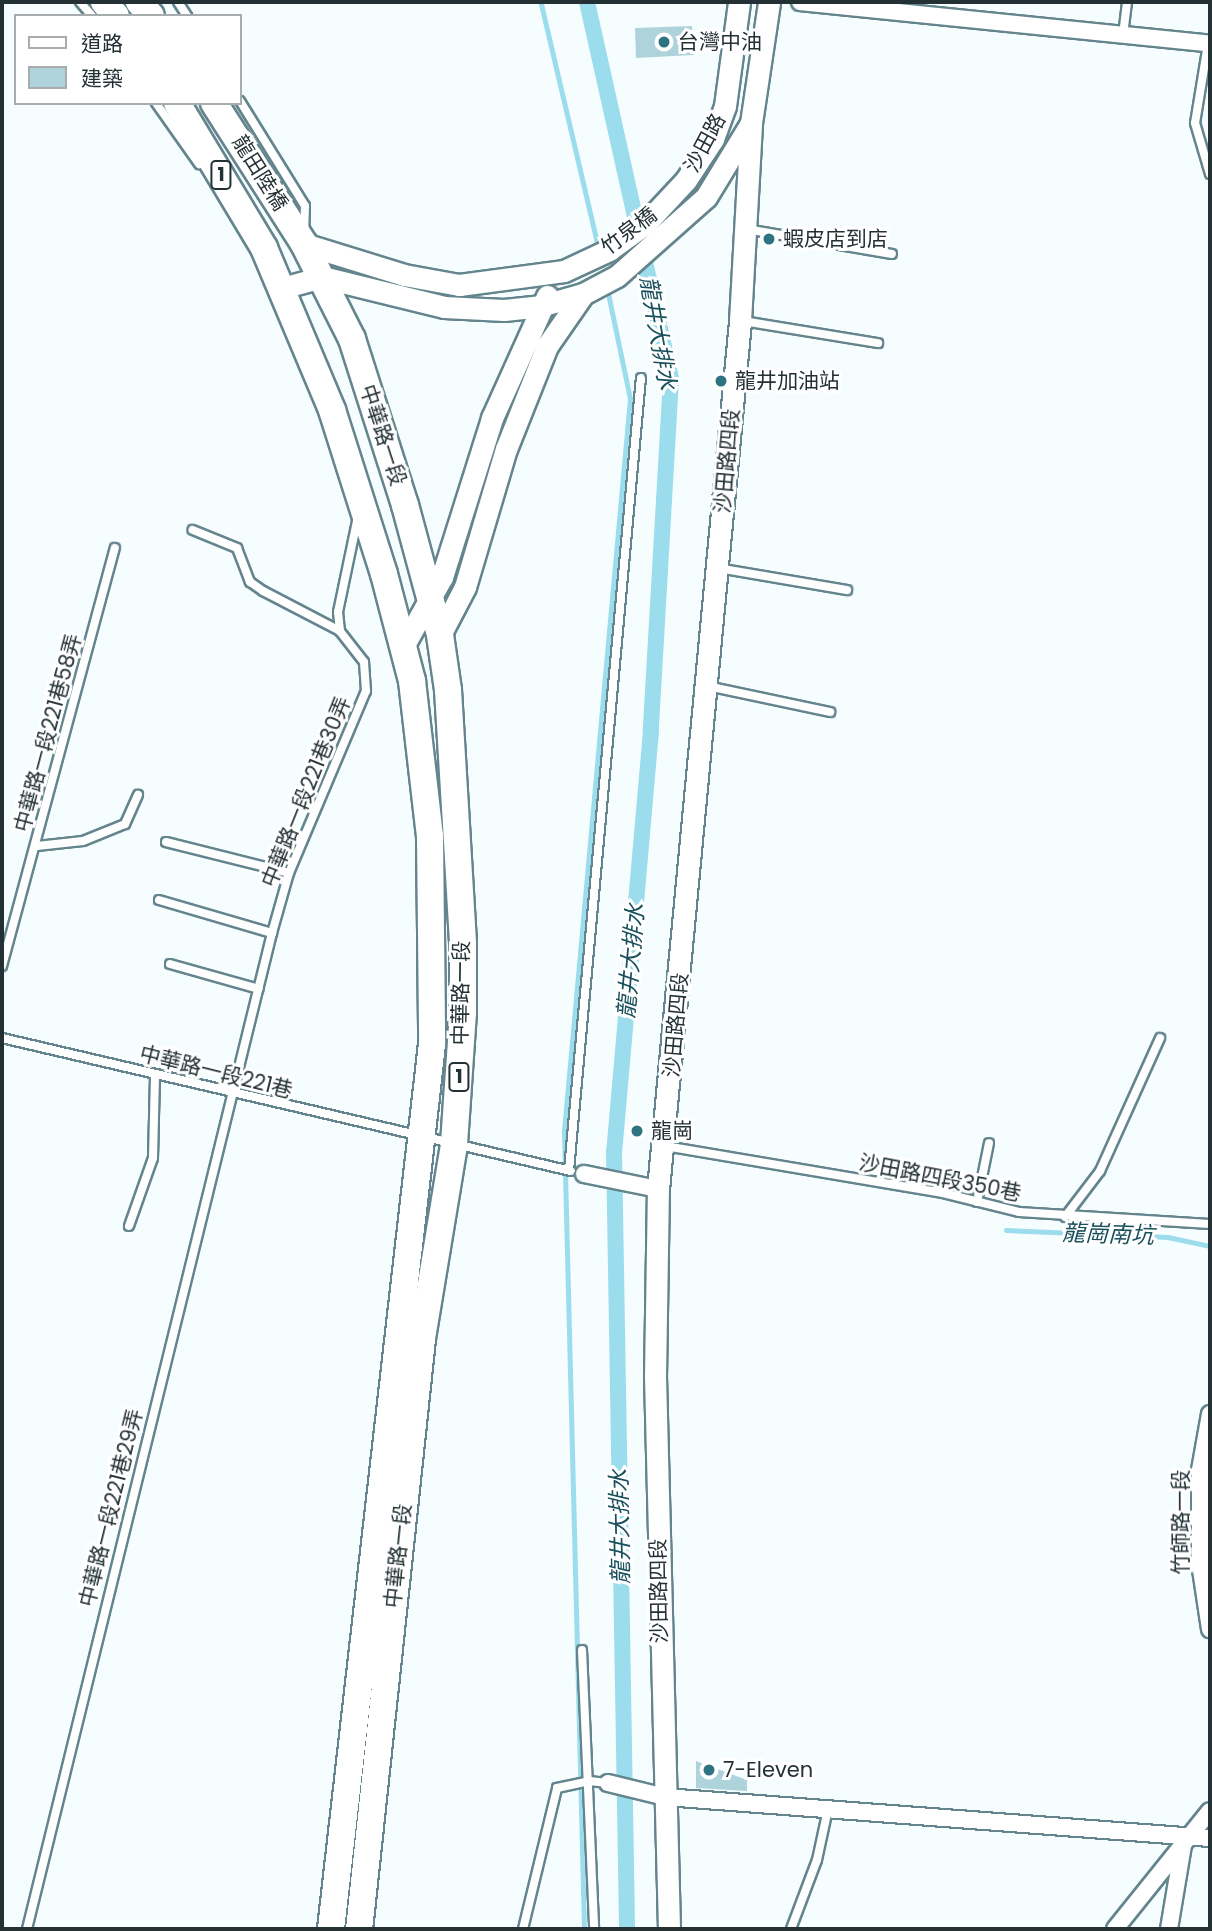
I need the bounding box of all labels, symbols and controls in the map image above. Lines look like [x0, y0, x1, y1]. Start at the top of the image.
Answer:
legend [14, 14, 242, 105]
text: 道路 [81, 29, 123, 58]
place label: 台灣中油 [678, 29, 762, 55]
marker: 台灣中油 [656, 34, 672, 50]
text: 建築 [81, 64, 123, 93]
street label: 沙田路 [679, 109, 731, 177]
street label: 龍田陸橋 [227, 131, 293, 215]
road number: 1 [209, 160, 233, 190]
street label: 竹泉橋 [596, 202, 662, 260]
place label: 蝦皮店到店 [783, 226, 888, 252]
marker: 蝦皮店到店 [761, 231, 777, 247]
water label: 龍井大排水 [634, 274, 682, 392]
place label: 龍井加油站 [735, 368, 840, 394]
marker: 龍井加油站 [713, 373, 729, 389]
street label: 中華路一段 [355, 381, 411, 489]
street label: 沙田路四段 [710, 408, 744, 514]
street label: 中華路一段221巷58弄 [9, 631, 87, 835]
street label: 中華路一段221巷30弄 [256, 693, 356, 891]
water label: 龍井大排水 [612, 903, 650, 1019]
street label: 中華路一段 [447, 940, 475, 1046]
street label: 沙田路四段 [659, 972, 693, 1078]
street label: 中華路一段221巷 [137, 1041, 295, 1103]
road number: 1 [447, 1062, 471, 1092]
place label: 龍崗 [651, 1118, 693, 1144]
marker: 龍崗 [629, 1123, 645, 1139]
street label: 沙田路四段350巷 [857, 1150, 1023, 1206]
water label: 龍崗南坑 [1062, 1219, 1154, 1249]
street label: 中華路一段221巷29弄 [74, 1406, 148, 1610]
water label: 龍井大排水 [605, 1469, 635, 1585]
street label: 竹師路一段 [1168, 1470, 1194, 1574]
street label: 中華路一段 [380, 1502, 416, 1610]
street label: 沙田路四段 [645, 1538, 673, 1644]
place label: 7-Eleven [723, 1757, 813, 1783]
marker: 7-Eleven [701, 1762, 717, 1778]

